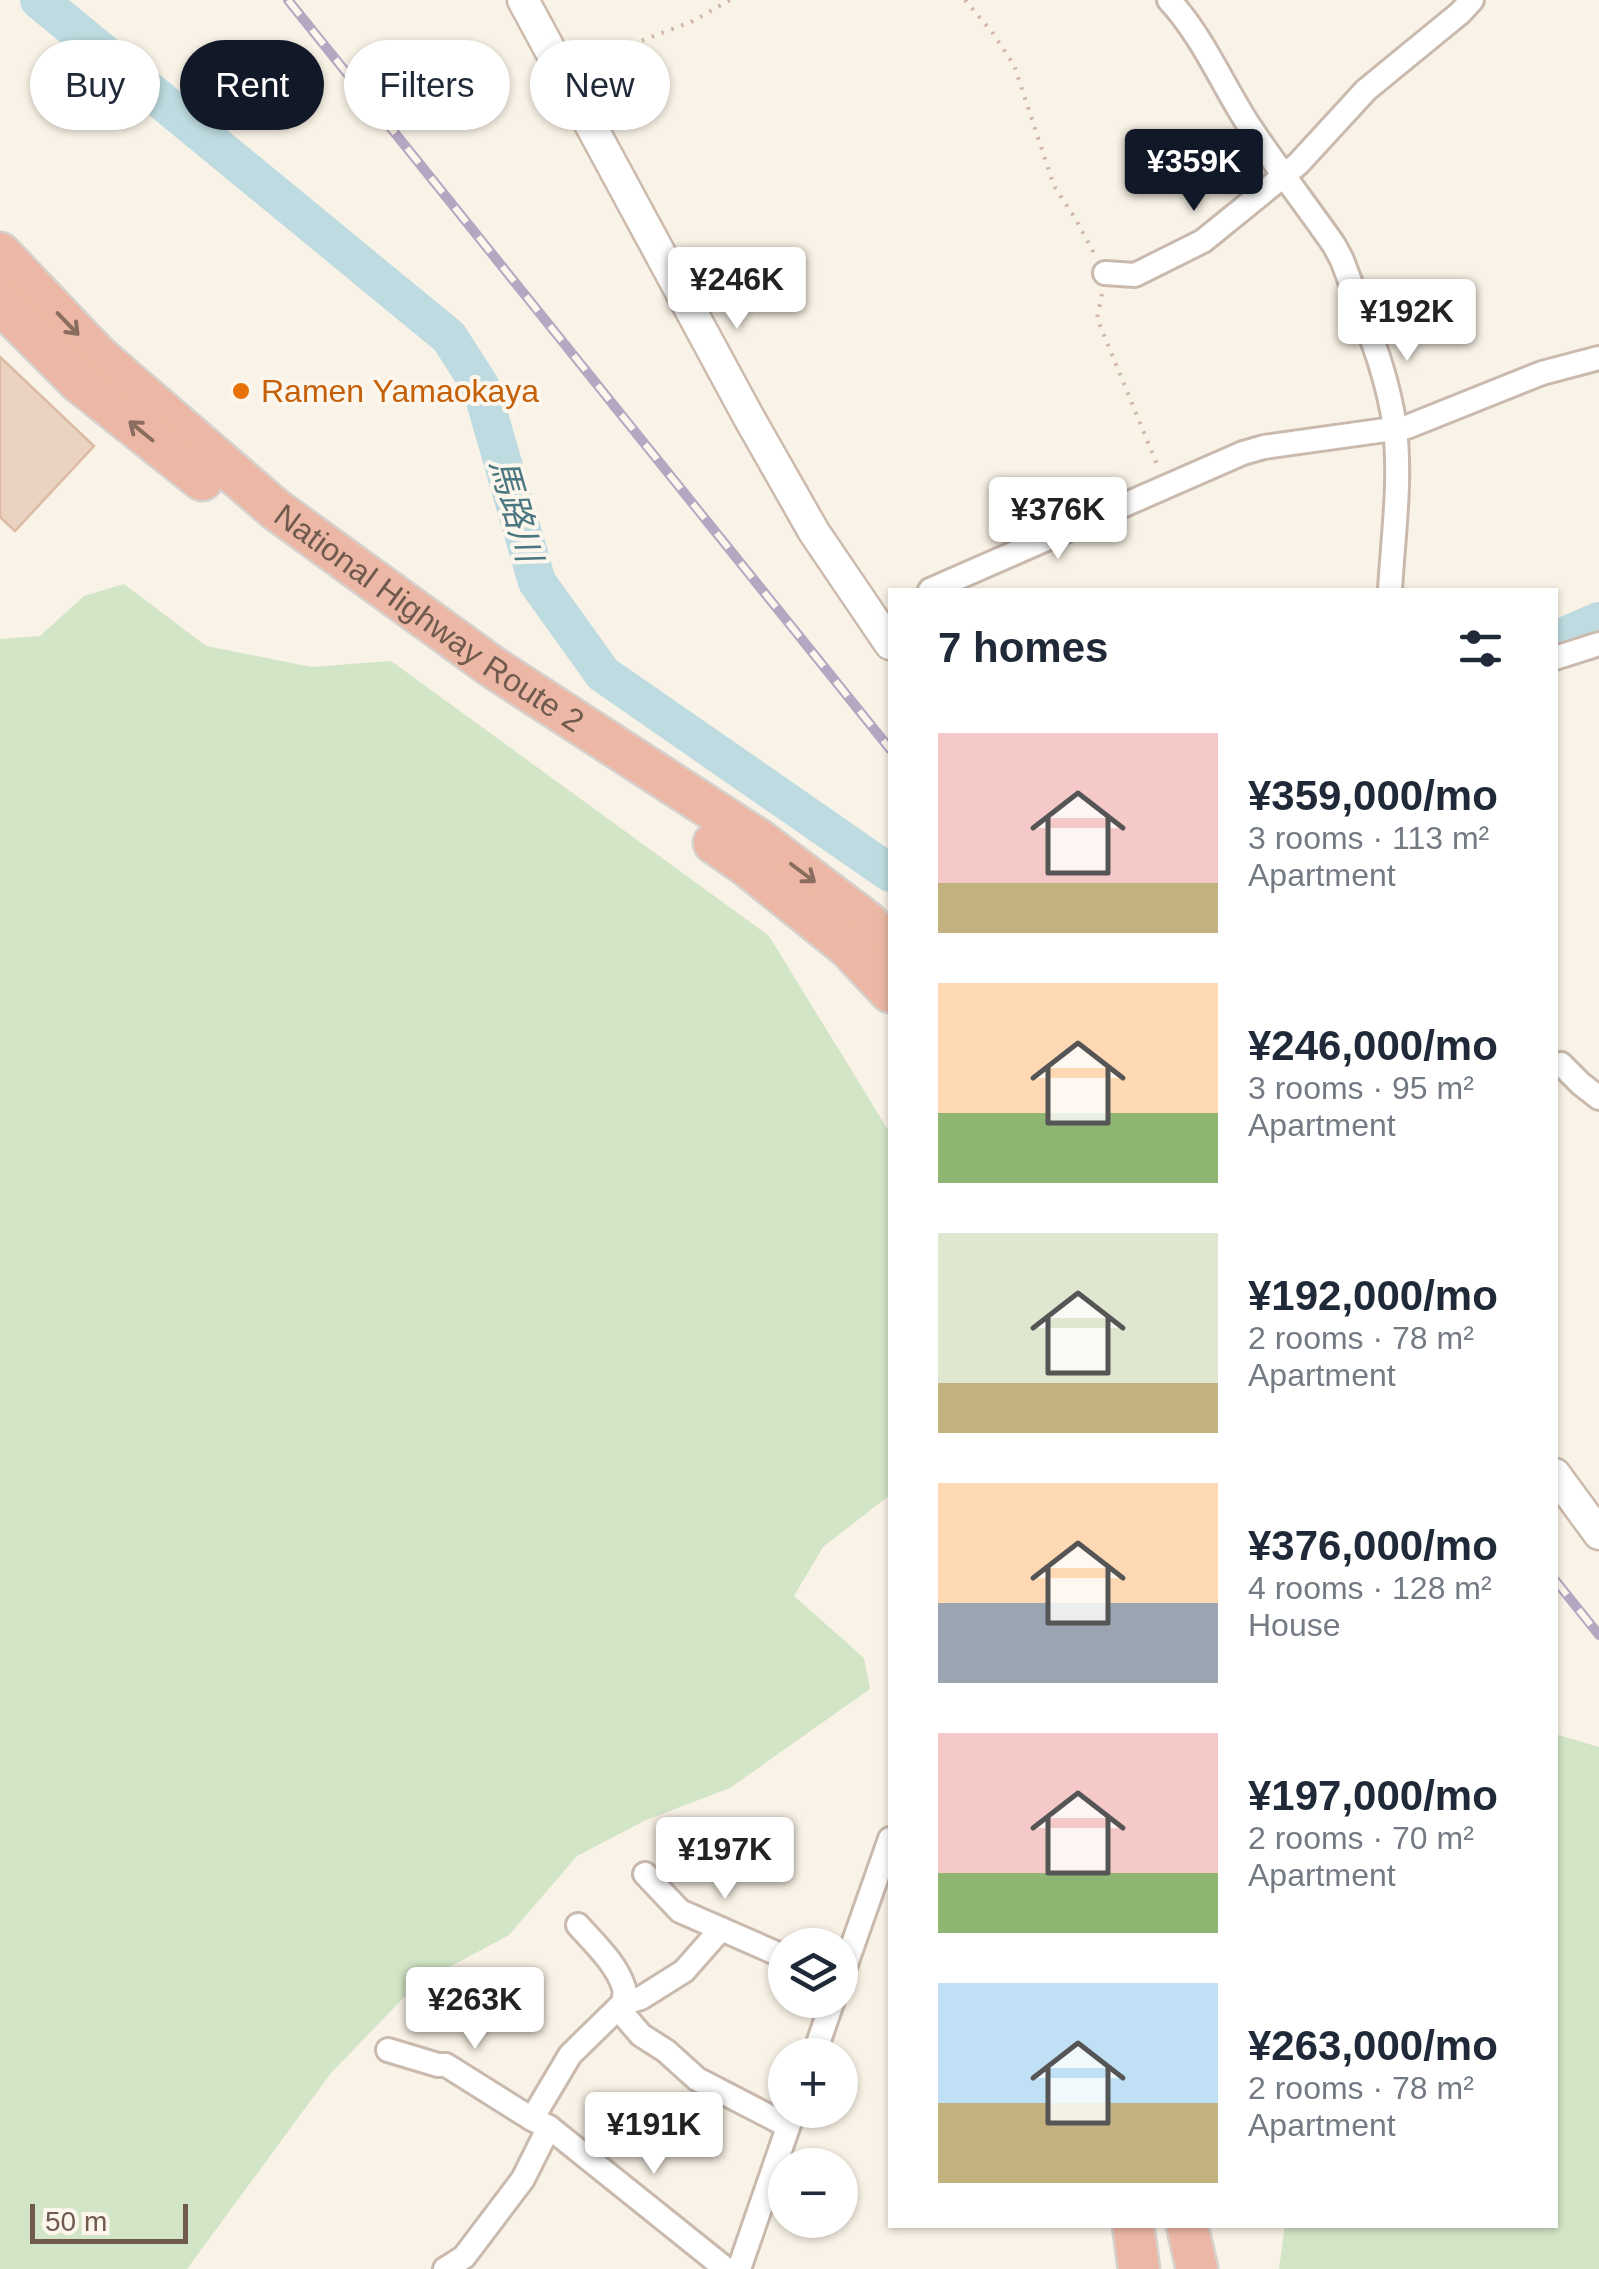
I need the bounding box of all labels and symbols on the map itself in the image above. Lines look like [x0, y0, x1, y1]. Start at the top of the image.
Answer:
pin: ¥359K [1124, 129, 1264, 214]
pin: ¥246K [667, 247, 807, 332]
pin: ¥192K [1337, 279, 1477, 364]
one-way arrow [55, 311, 79, 335]
place label: Ramen Yamaokaya [261, 373, 539, 409]
marker: Ramen Yamaokaya [230, 380, 252, 402]
one-way arrow [128, 420, 154, 442]
water label: 馬路川 [483, 454, 551, 570]
pin: ¥376K [988, 477, 1128, 562]
street label: National Highway Route 2 [268, 497, 590, 739]
one-way arrow [789, 863, 816, 884]
pin: ¥197K [655, 1817, 795, 1902]
pin: ¥263K [405, 1967, 545, 2052]
pin: ¥191K [584, 2092, 724, 2177]
scale bar [30, 2199, 188, 2244]

